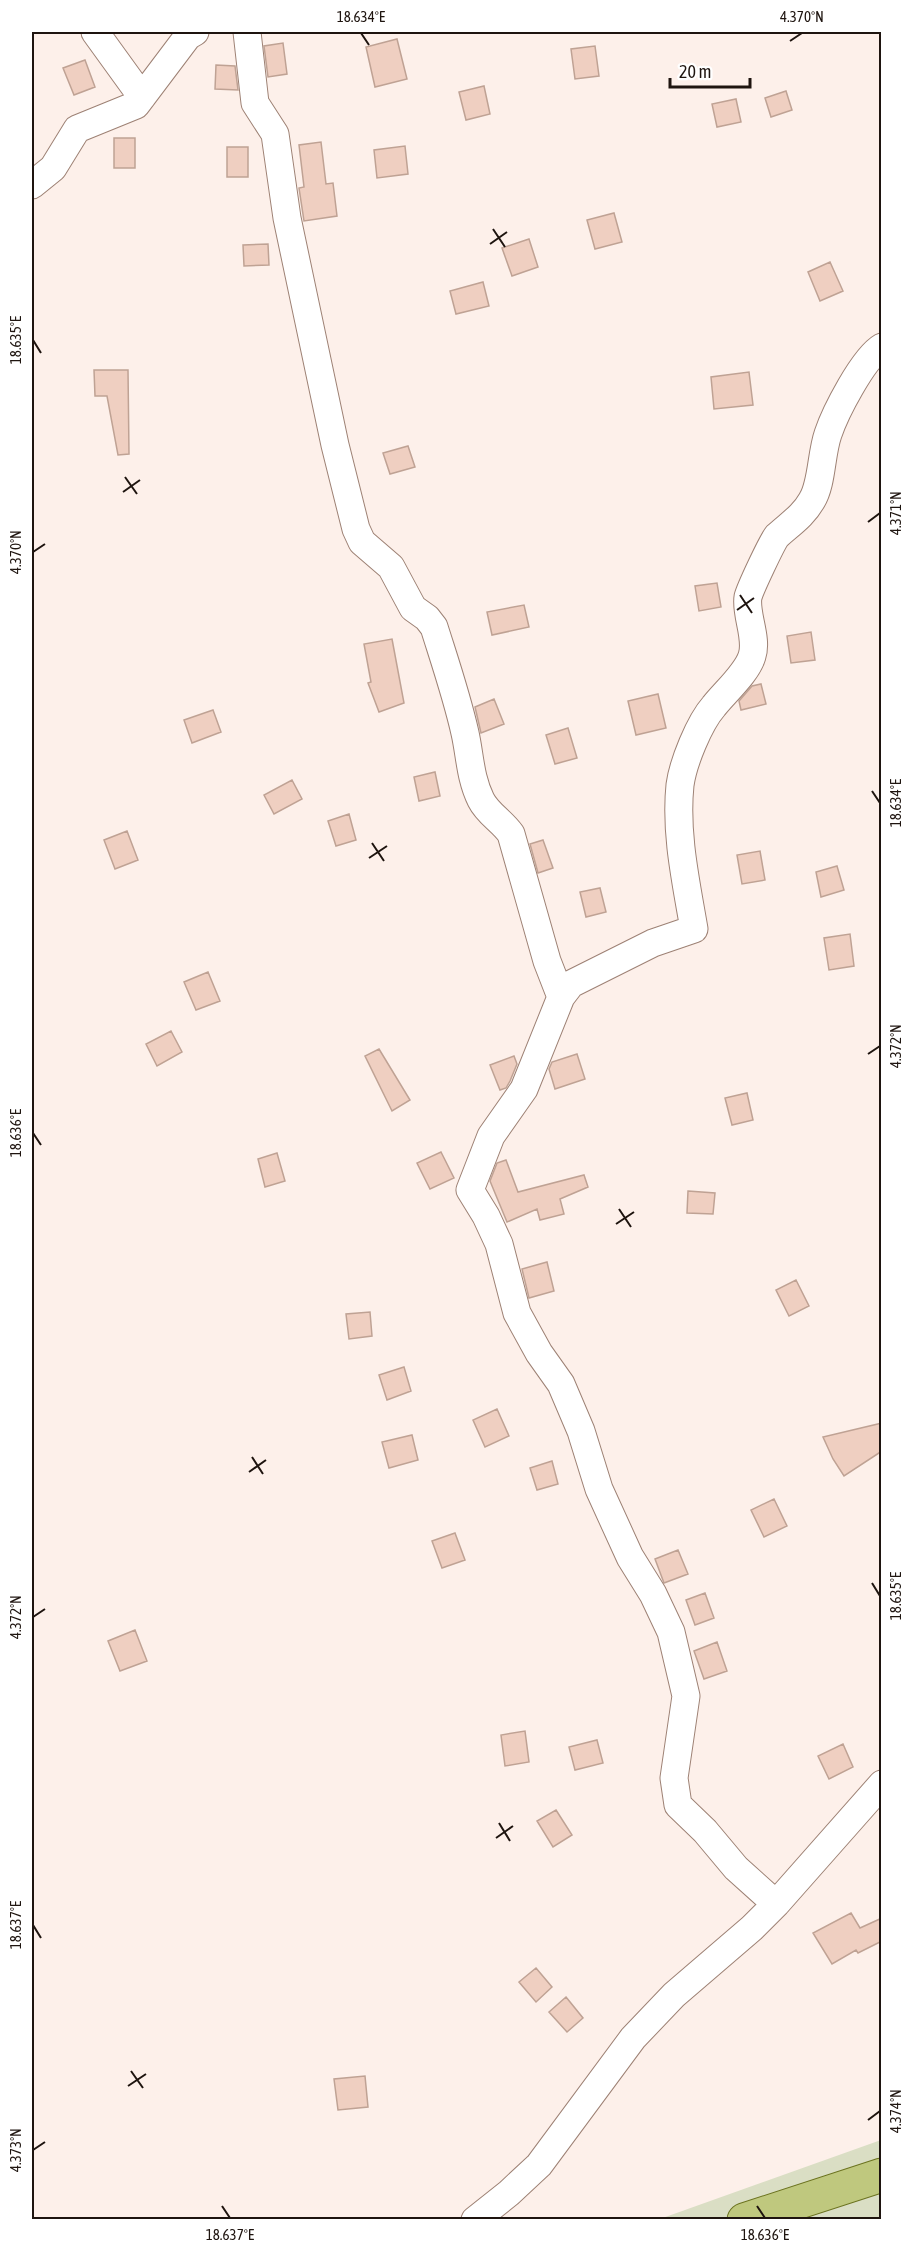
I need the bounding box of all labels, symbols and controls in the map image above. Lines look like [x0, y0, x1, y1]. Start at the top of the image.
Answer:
text: 18.634°E [337, 8, 386, 25]
text: 4.370°N [780, 8, 824, 25]
scale bar [670, 51, 750, 89]
text: 20 m [679, 61, 711, 82]
text: 18.635°E [7, 315, 24, 364]
text: 4.371°N [887, 491, 904, 535]
text: 4.370°N [7, 530, 24, 574]
text: 18.634°E [887, 778, 904, 827]
text: 4.372°N [887, 1024, 904, 1068]
text: 18.636°E [7, 1108, 24, 1157]
text: 18.635°E [887, 1571, 904, 1620]
text: 4.372°N [7, 1595, 24, 1639]
text: 18.637°E [7, 1900, 24, 1949]
text: 4.374°N [887, 2089, 904, 2133]
text: 4.373°N [7, 2128, 24, 2172]
text: 18.637°E [206, 2226, 255, 2243]
text: 18.636°E [741, 2226, 790, 2243]

